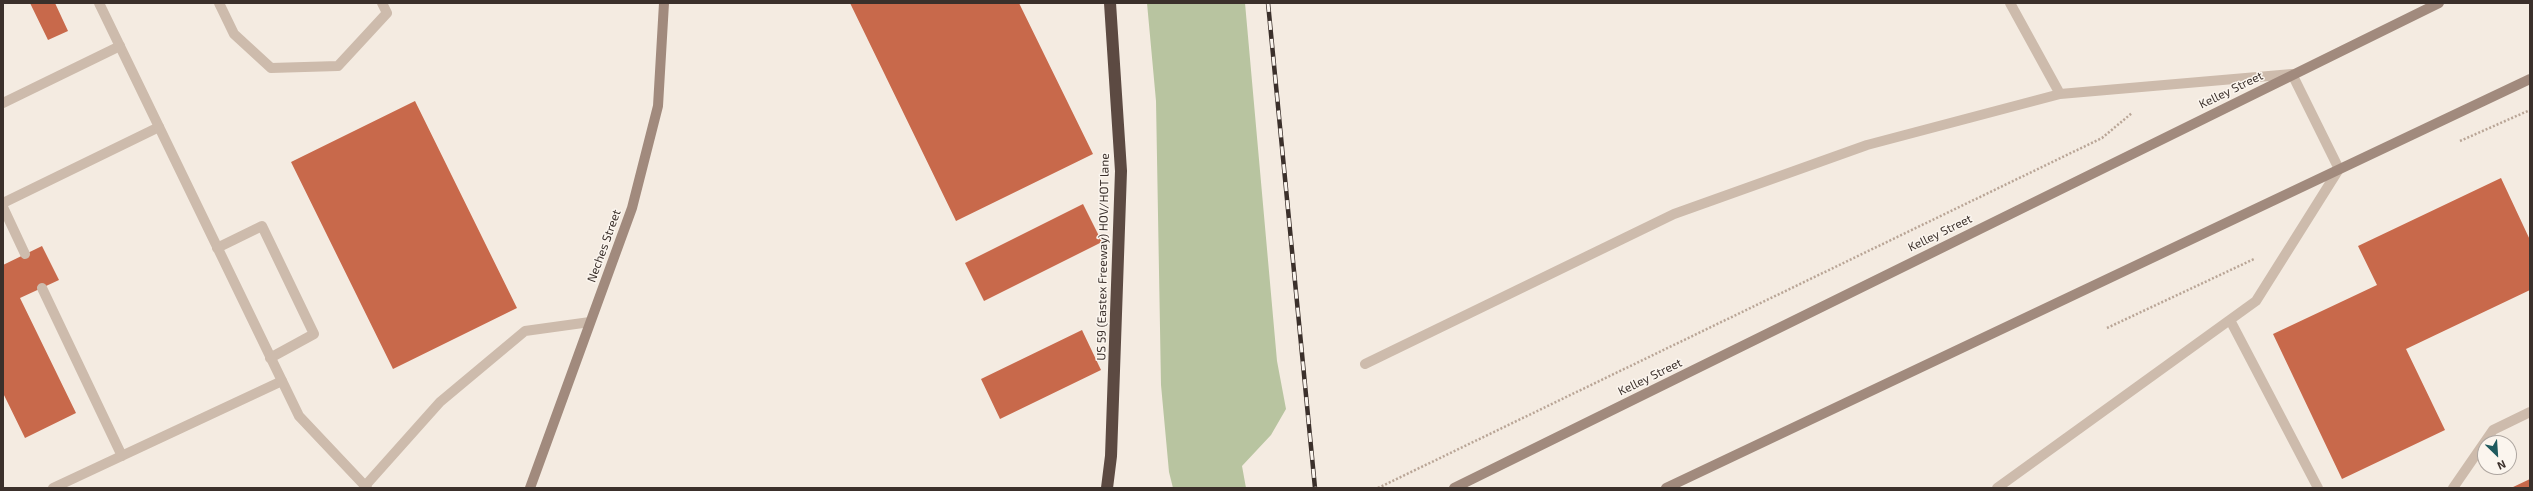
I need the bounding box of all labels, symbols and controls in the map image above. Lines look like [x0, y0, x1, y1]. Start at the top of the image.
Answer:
street label: Kelley Street [2197, 68, 2265, 112]
street label: US 59 (Eastex Freeway) HOV/HOT lane [1094, 153, 1112, 361]
street label: Neches Street [584, 208, 624, 284]
street label: Kelley Street [1906, 211, 1974, 255]
street label: Kelley Street [1616, 355, 1684, 399]
north arrow [2477, 435, 2517, 475]
text: N [2496, 458, 2508, 473]

